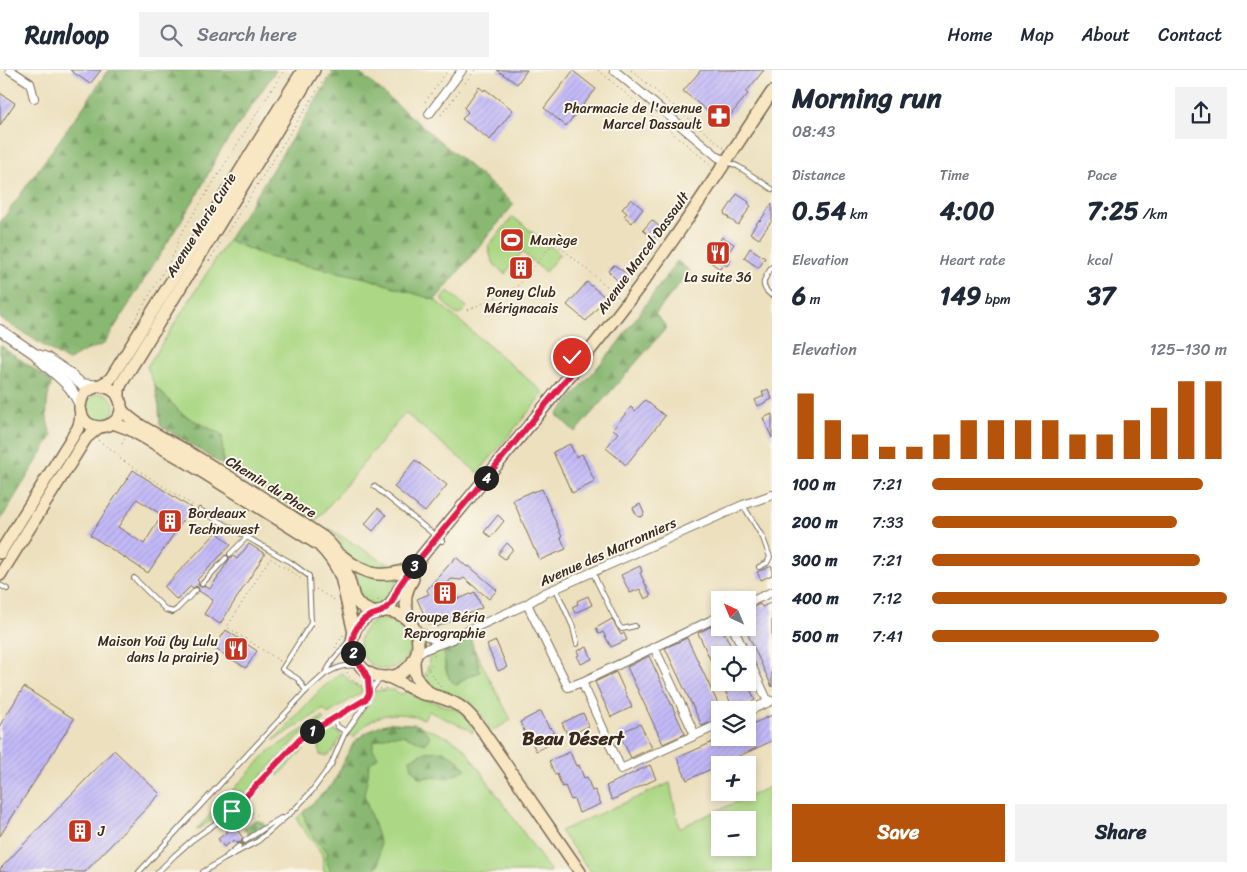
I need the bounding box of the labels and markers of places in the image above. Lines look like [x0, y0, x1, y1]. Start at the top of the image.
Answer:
place label: Pharmacie de l'avenue Marcel Dassault [564, 96, 702, 137]
pharmacy icon: Pharmacie de l'avenue Marcel Dassault [706, 103, 732, 129]
sports icon: Manège [499, 227, 525, 253]
place label: Manège [530, 228, 577, 253]
restaurant icon: La suite 36 [705, 240, 731, 266]
building icon: Poney Club Mérignacais [508, 255, 534, 281]
place label: La suite 36 [684, 265, 752, 290]
place label: Poney Club Mérignacais [484, 280, 559, 321]
pin [551, 336, 593, 378]
pin: 4 [474, 466, 498, 490]
place label: Bordeaux Technowest [188, 501, 261, 542]
building icon: Bordeaux Technowest [157, 508, 183, 534]
pin: 3 [402, 554, 426, 578]
building icon: Groupe Béria Reprographie [432, 580, 458, 606]
place label: Groupe Béria Reprographie [404, 605, 486, 646]
place label: Maison Yoü (by Lulu dans la prairie) [98, 629, 219, 670]
restaurant icon: Maison Yoü (by Lulu dans la prairie) [223, 636, 249, 662]
pin: 2 [340, 640, 366, 666]
pin: 1 [300, 718, 324, 744]
pin [211, 790, 253, 832]
building icon: J [67, 818, 93, 844]
place label: J [97, 819, 105, 844]

